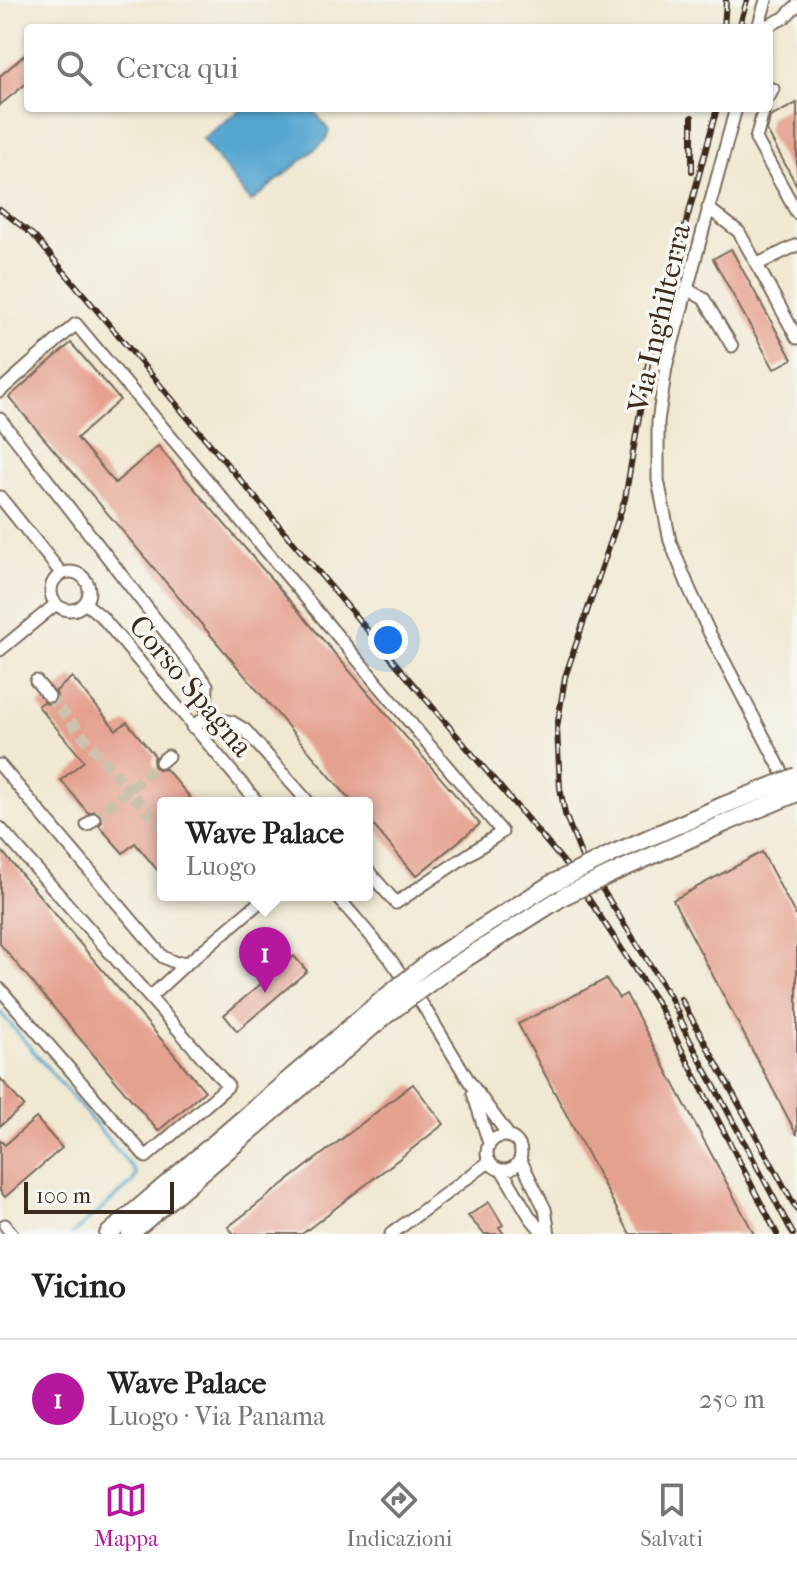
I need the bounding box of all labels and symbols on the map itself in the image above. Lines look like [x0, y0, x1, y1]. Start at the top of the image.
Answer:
street label: Via Inghilterra [621, 219, 698, 417]
street label: Corso Spagna [121, 608, 261, 765]
your location [368, 620, 408, 660]
pin: 1 [239, 927, 291, 993]
scale bar [24, 1178, 174, 1214]

